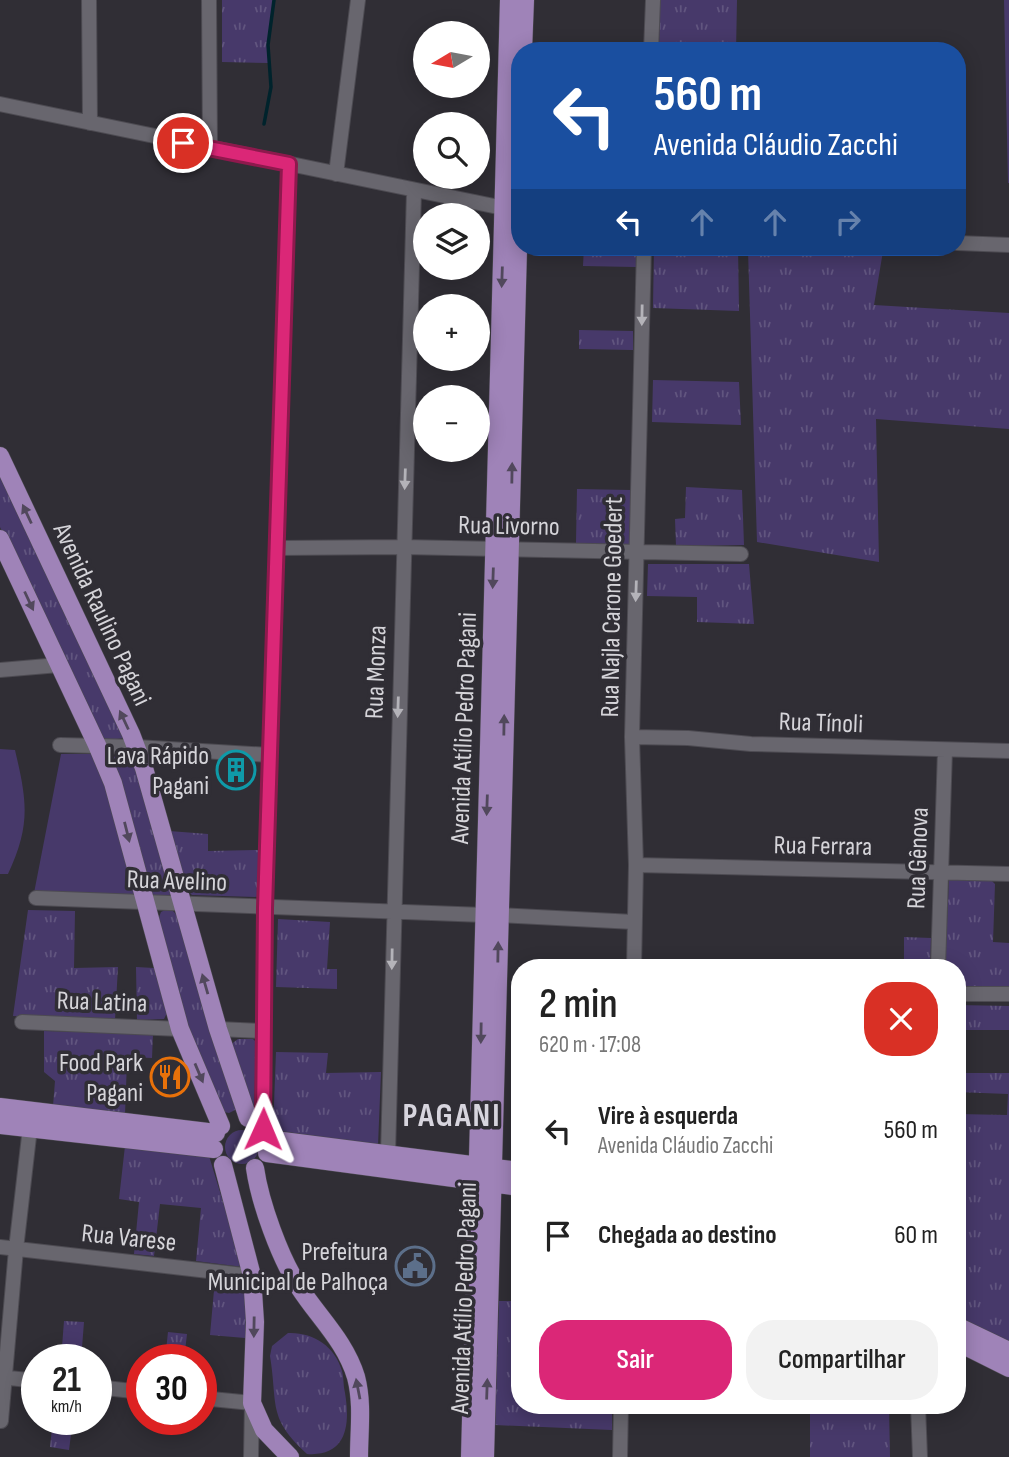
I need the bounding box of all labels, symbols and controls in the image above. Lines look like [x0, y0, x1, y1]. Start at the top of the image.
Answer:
north arrow [413, 21, 490, 98]
map controls [413, 21, 490, 462]
text: 560 m [654, 66, 762, 125]
icon: left [539, 70, 630, 161]
button: search [413, 112, 490, 189]
pin [153, 113, 213, 173]
icon: arrive [164, 124, 202, 162]
text: Avenida Cláudio Zacchi [654, 126, 898, 165]
button: layers [413, 203, 490, 280]
icon: left [610, 203, 648, 241]
icon: ahead [683, 203, 721, 241]
icon: ahead [756, 203, 794, 241]
icon: right [829, 203, 867, 241]
one-way arrow [496, 266, 508, 288]
button: + [413, 294, 490, 371]
one-way arrow [636, 304, 648, 326]
button: − [413, 385, 490, 462]
one-way arrow [506, 461, 518, 483]
one-way arrow [399, 469, 411, 491]
street label: Rua Najla Carone Goedert [595, 496, 630, 718]
one-way arrow [21, 504, 33, 524]
street label: Rua Livorno [458, 510, 560, 543]
street label: Avenida Raulino Pagani [45, 518, 157, 711]
one-way arrow [487, 567, 499, 589]
one-way arrow [630, 581, 642, 603]
one-way arrow [24, 590, 35, 611]
street label: Avenida Atílio Pedro Pagani [445, 612, 484, 846]
street label: Rua Monza [359, 625, 394, 719]
one-way arrow [393, 696, 404, 718]
street label: Rua Tínoli [778, 707, 864, 740]
one-way arrow [118, 710, 130, 730]
one-way arrow [499, 713, 510, 735]
place label: Lava Rápido Pagani [107, 741, 209, 802]
building icon: Lava Rápido Pagani [215, 749, 257, 791]
one-way arrow [481, 795, 493, 817]
street label: Rua Gênova [901, 807, 936, 910]
one-way arrow [122, 821, 133, 843]
street label: Rua Ferrara [773, 830, 873, 863]
street label: Rua Avelino [126, 864, 228, 899]
one-way arrow [493, 941, 504, 963]
one-way arrow [386, 948, 397, 970]
one-way arrow [199, 972, 210, 994]
text: 2 min [539, 979, 618, 1030]
button: close [864, 982, 938, 1056]
street label: Rua Latina [56, 985, 148, 1020]
one-way arrow [476, 1022, 487, 1044]
text: 620 m · 17:08 [539, 1031, 641, 1059]
place label: Food Park Pagani [59, 1048, 143, 1109]
restaurant icon: Food Park Pagani [149, 1056, 191, 1098]
one-way arrow [193, 1063, 204, 1084]
position arrow [226, 1092, 300, 1166]
district label: PAGANI [402, 1096, 502, 1136]
text: Vire à esquerda [598, 1101, 738, 1132]
icon: left [539, 1112, 577, 1150]
text: 560 m [884, 1115, 938, 1146]
text: Avenida Cláudio Zacchi [598, 1132, 773, 1160]
street label: Avenida Atílio Pedro Pagani [445, 1182, 484, 1416]
icon: arrive [539, 1217, 577, 1255]
street label: Rua Varese [80, 1218, 178, 1259]
text: Chegada ao destino [598, 1220, 777, 1251]
text: 60 m [894, 1220, 938, 1251]
place label: Prefeitura Municipal de Palhoça [208, 1237, 388, 1298]
public building icon: Prefeitura Municipal de Palhoça [394, 1245, 436, 1287]
one-way arrow [249, 1317, 260, 1339]
button: Sair [539, 1320, 732, 1400]
button: Compartilhar [746, 1320, 938, 1400]
speed limit sign: 30 [126, 1344, 217, 1435]
text: 21 [52, 1359, 81, 1402]
one-way arrow [352, 1378, 363, 1400]
one-way arrow [481, 1378, 492, 1400]
text: km/h [51, 1396, 82, 1417]

